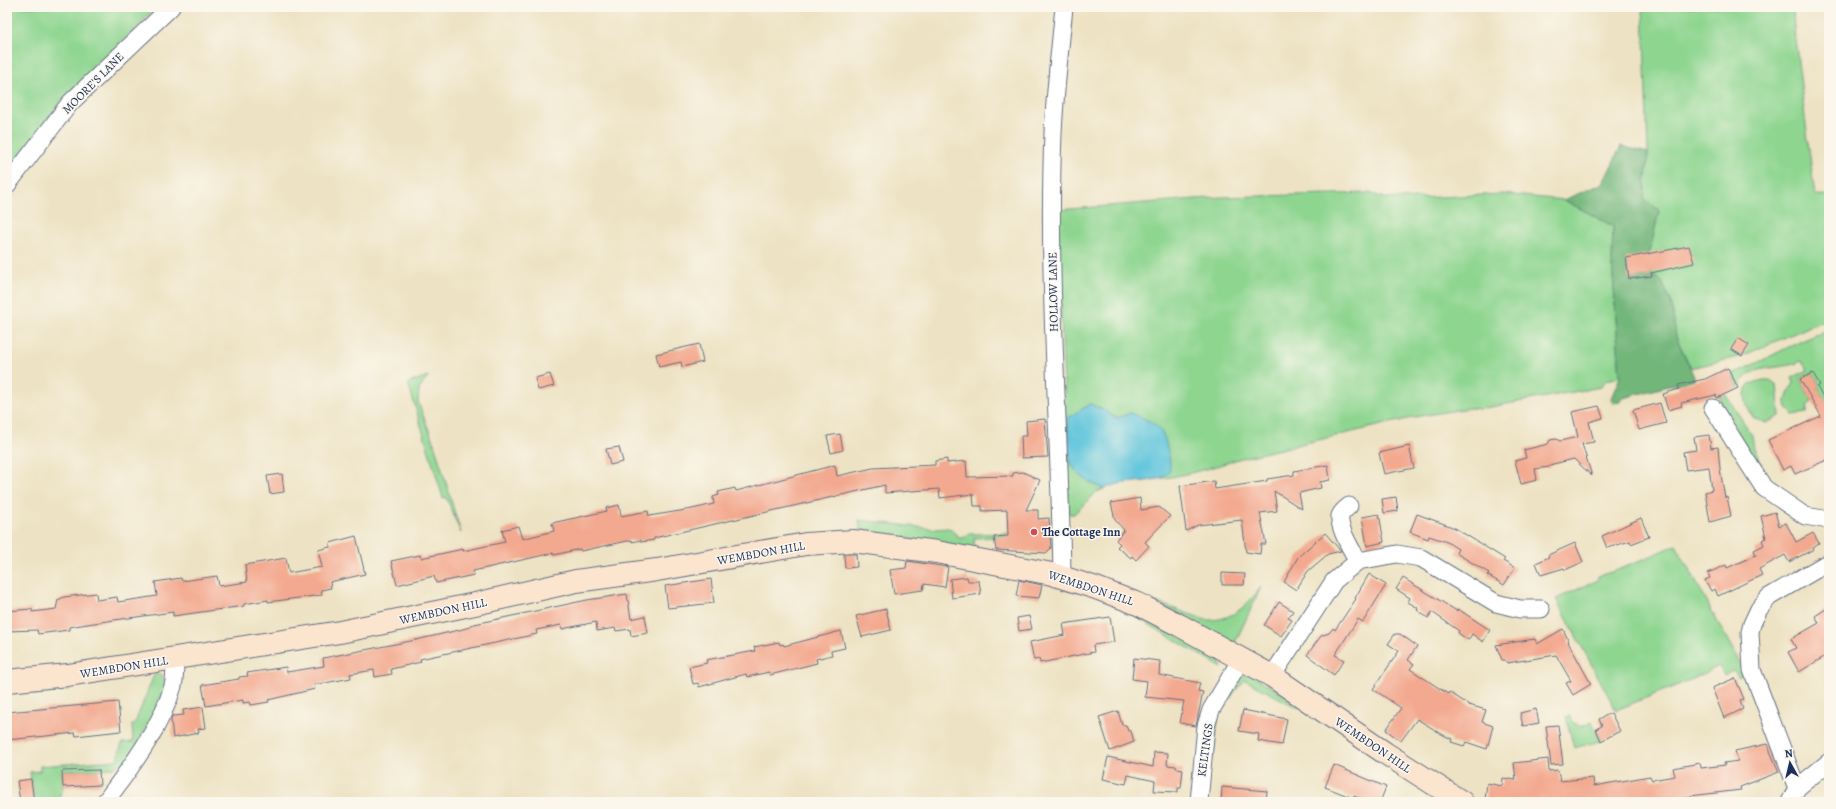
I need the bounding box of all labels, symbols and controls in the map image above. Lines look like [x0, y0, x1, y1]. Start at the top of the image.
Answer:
street label: MOORE'S LANE [59, 49, 127, 117]
street label: HOLLOW LANE [1044, 252, 1062, 332]
place label: The Cottage Inn [1042, 524, 1121, 540]
marker: The Cottage Inn [1029, 527, 1039, 537]
street label: WEMBDON HILL [715, 537, 807, 569]
street label: WEMBDON HILL [1045, 566, 1136, 610]
street label: WEMBDON HILL [397, 594, 489, 628]
street label: WEMBDON HILL [78, 652, 170, 682]
street label: WEMBDON HILL [1331, 713, 1415, 777]
street label: KELTINGS [1193, 722, 1217, 778]
north arrow [1770, 743, 1810, 783]
text: N [1784, 746, 1794, 762]

